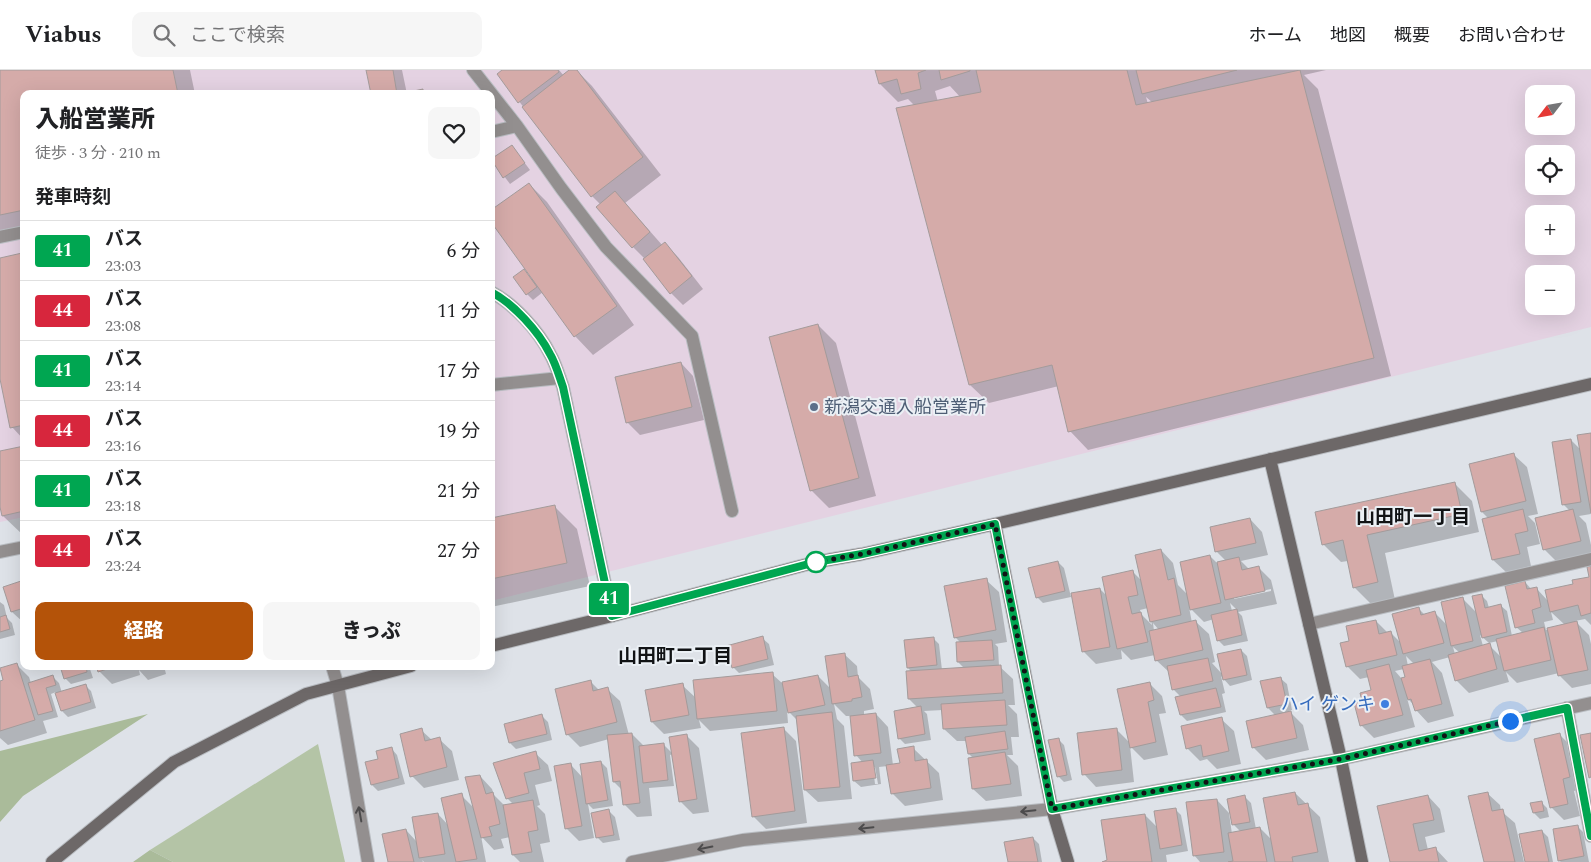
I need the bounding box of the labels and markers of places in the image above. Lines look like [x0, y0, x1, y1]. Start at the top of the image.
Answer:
place label: 新潟交通入船営業所 [824, 394, 986, 421]
marker: 新潟交通入船営業所 [808, 401, 820, 413]
unlabelled marker [805, 551, 827, 573]
place label: ハイ ゲンキ [1281, 691, 1375, 718]
marker: ハイ ゲンキ [1379, 698, 1391, 710]

